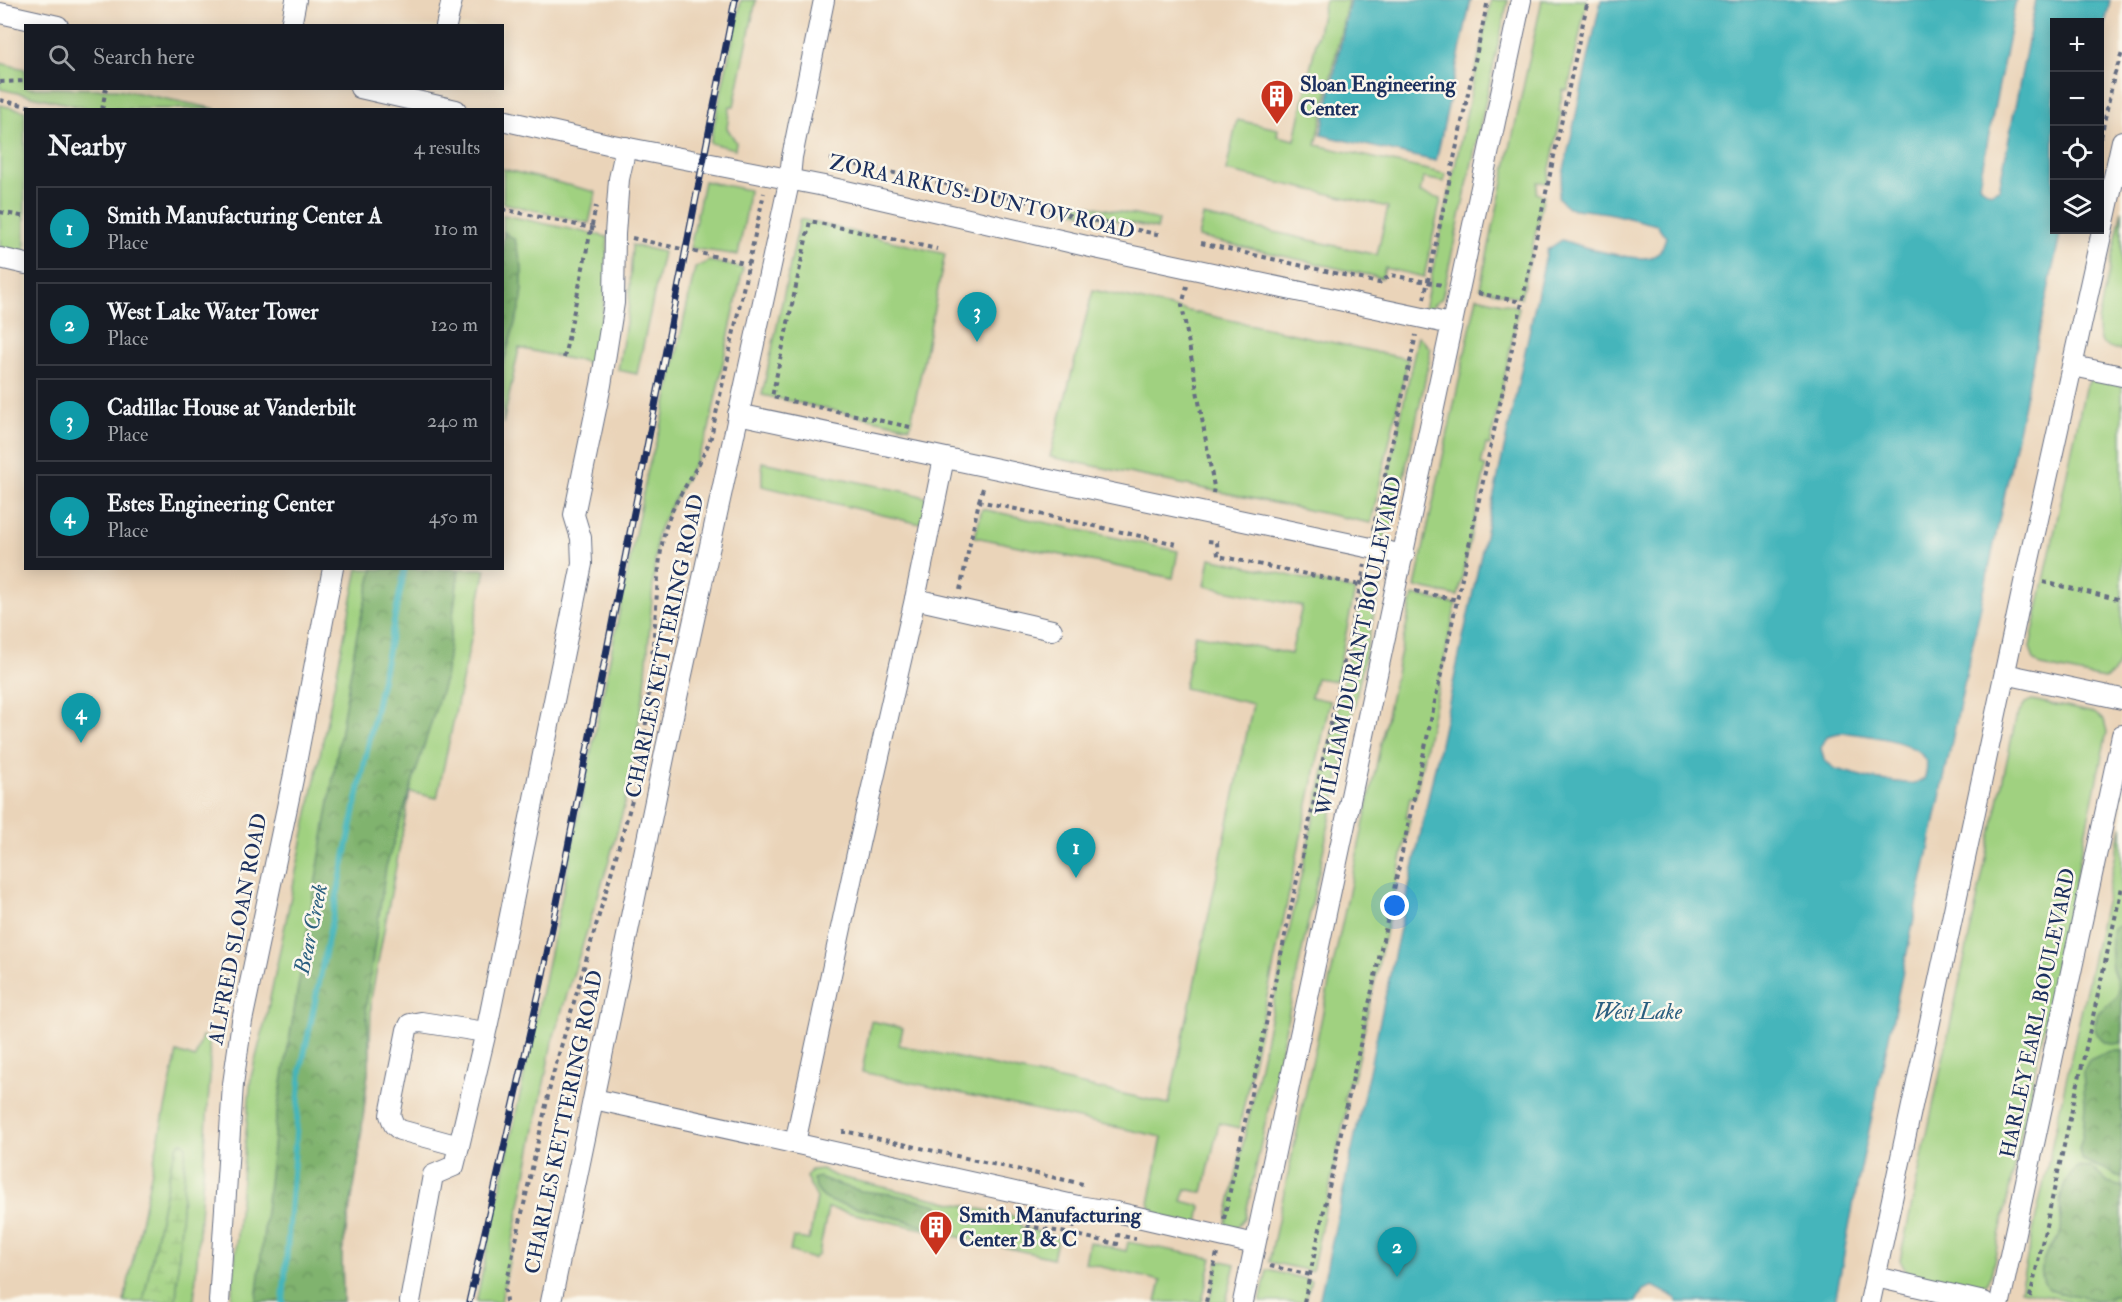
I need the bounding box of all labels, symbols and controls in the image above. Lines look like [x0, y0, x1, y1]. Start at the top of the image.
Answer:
map controls [2050, 18, 2104, 234]
button: + [2050, 18, 2104, 72]
search box [24, 24, 504, 90]
icon: search [45, 41, 78, 74]
text: Search here [93, 43, 195, 71]
place label: Sloan Engineering Center [1300, 71, 1456, 122]
button: − [2050, 72, 2104, 126]
building icon: Sloan Engineering Center [1259, 78, 1295, 125]
button: locate [2050, 126, 2104, 180]
text: Nearby [48, 131, 126, 163]
text: 4 results [414, 135, 480, 160]
street label: ZORA ARKUS-DUNTOV ROAD [827, 149, 1137, 245]
button: layers [2050, 180, 2104, 234]
text: Smith Manufacturing Center A [107, 202, 382, 230]
text: 1 [66, 216, 73, 241]
text: 110 m [434, 216, 478, 241]
text: Place [107, 230, 148, 255]
pin: 3 [958, 292, 996, 342]
text: West Lake Water Tower [107, 298, 318, 326]
text: 2 [64, 312, 75, 337]
text: 120 m [431, 312, 478, 337]
text: Place [107, 326, 148, 351]
text: Cadillac House at Vanderbilt [107, 394, 356, 422]
text: 3 [66, 408, 73, 433]
text: 240 m [427, 408, 478, 433]
text: Place [107, 422, 148, 447]
street label: WILLIAM DURANT BOULEVARD [1310, 474, 1408, 819]
text: Estes Engineering Center [107, 490, 334, 518]
street label: CHARLES KETTERING ROAD [620, 492, 710, 800]
text: 4 [64, 504, 75, 529]
text: 450 m [429, 504, 478, 529]
text: Place [107, 518, 148, 543]
pin: 4 [62, 694, 100, 743]
street label: ALFRED SLOAN ROAD [202, 811, 274, 1048]
pin: 1 [1056, 828, 1096, 878]
street label: HARLEY EARL BOULEVARD [1994, 866, 2082, 1160]
water label: Bear Creek [288, 881, 334, 978]
your location [1380, 891, 1409, 920]
street label: CHARLES KETTERING ROAD [519, 968, 609, 1276]
water label: West Lake [1594, 998, 1683, 1026]
place label: Smith Manufacturing Center B & C [959, 1202, 1142, 1253]
building icon: Smith Manufacturing Center B & C [918, 1209, 954, 1256]
pin: 2 [1378, 1228, 1416, 1277]

